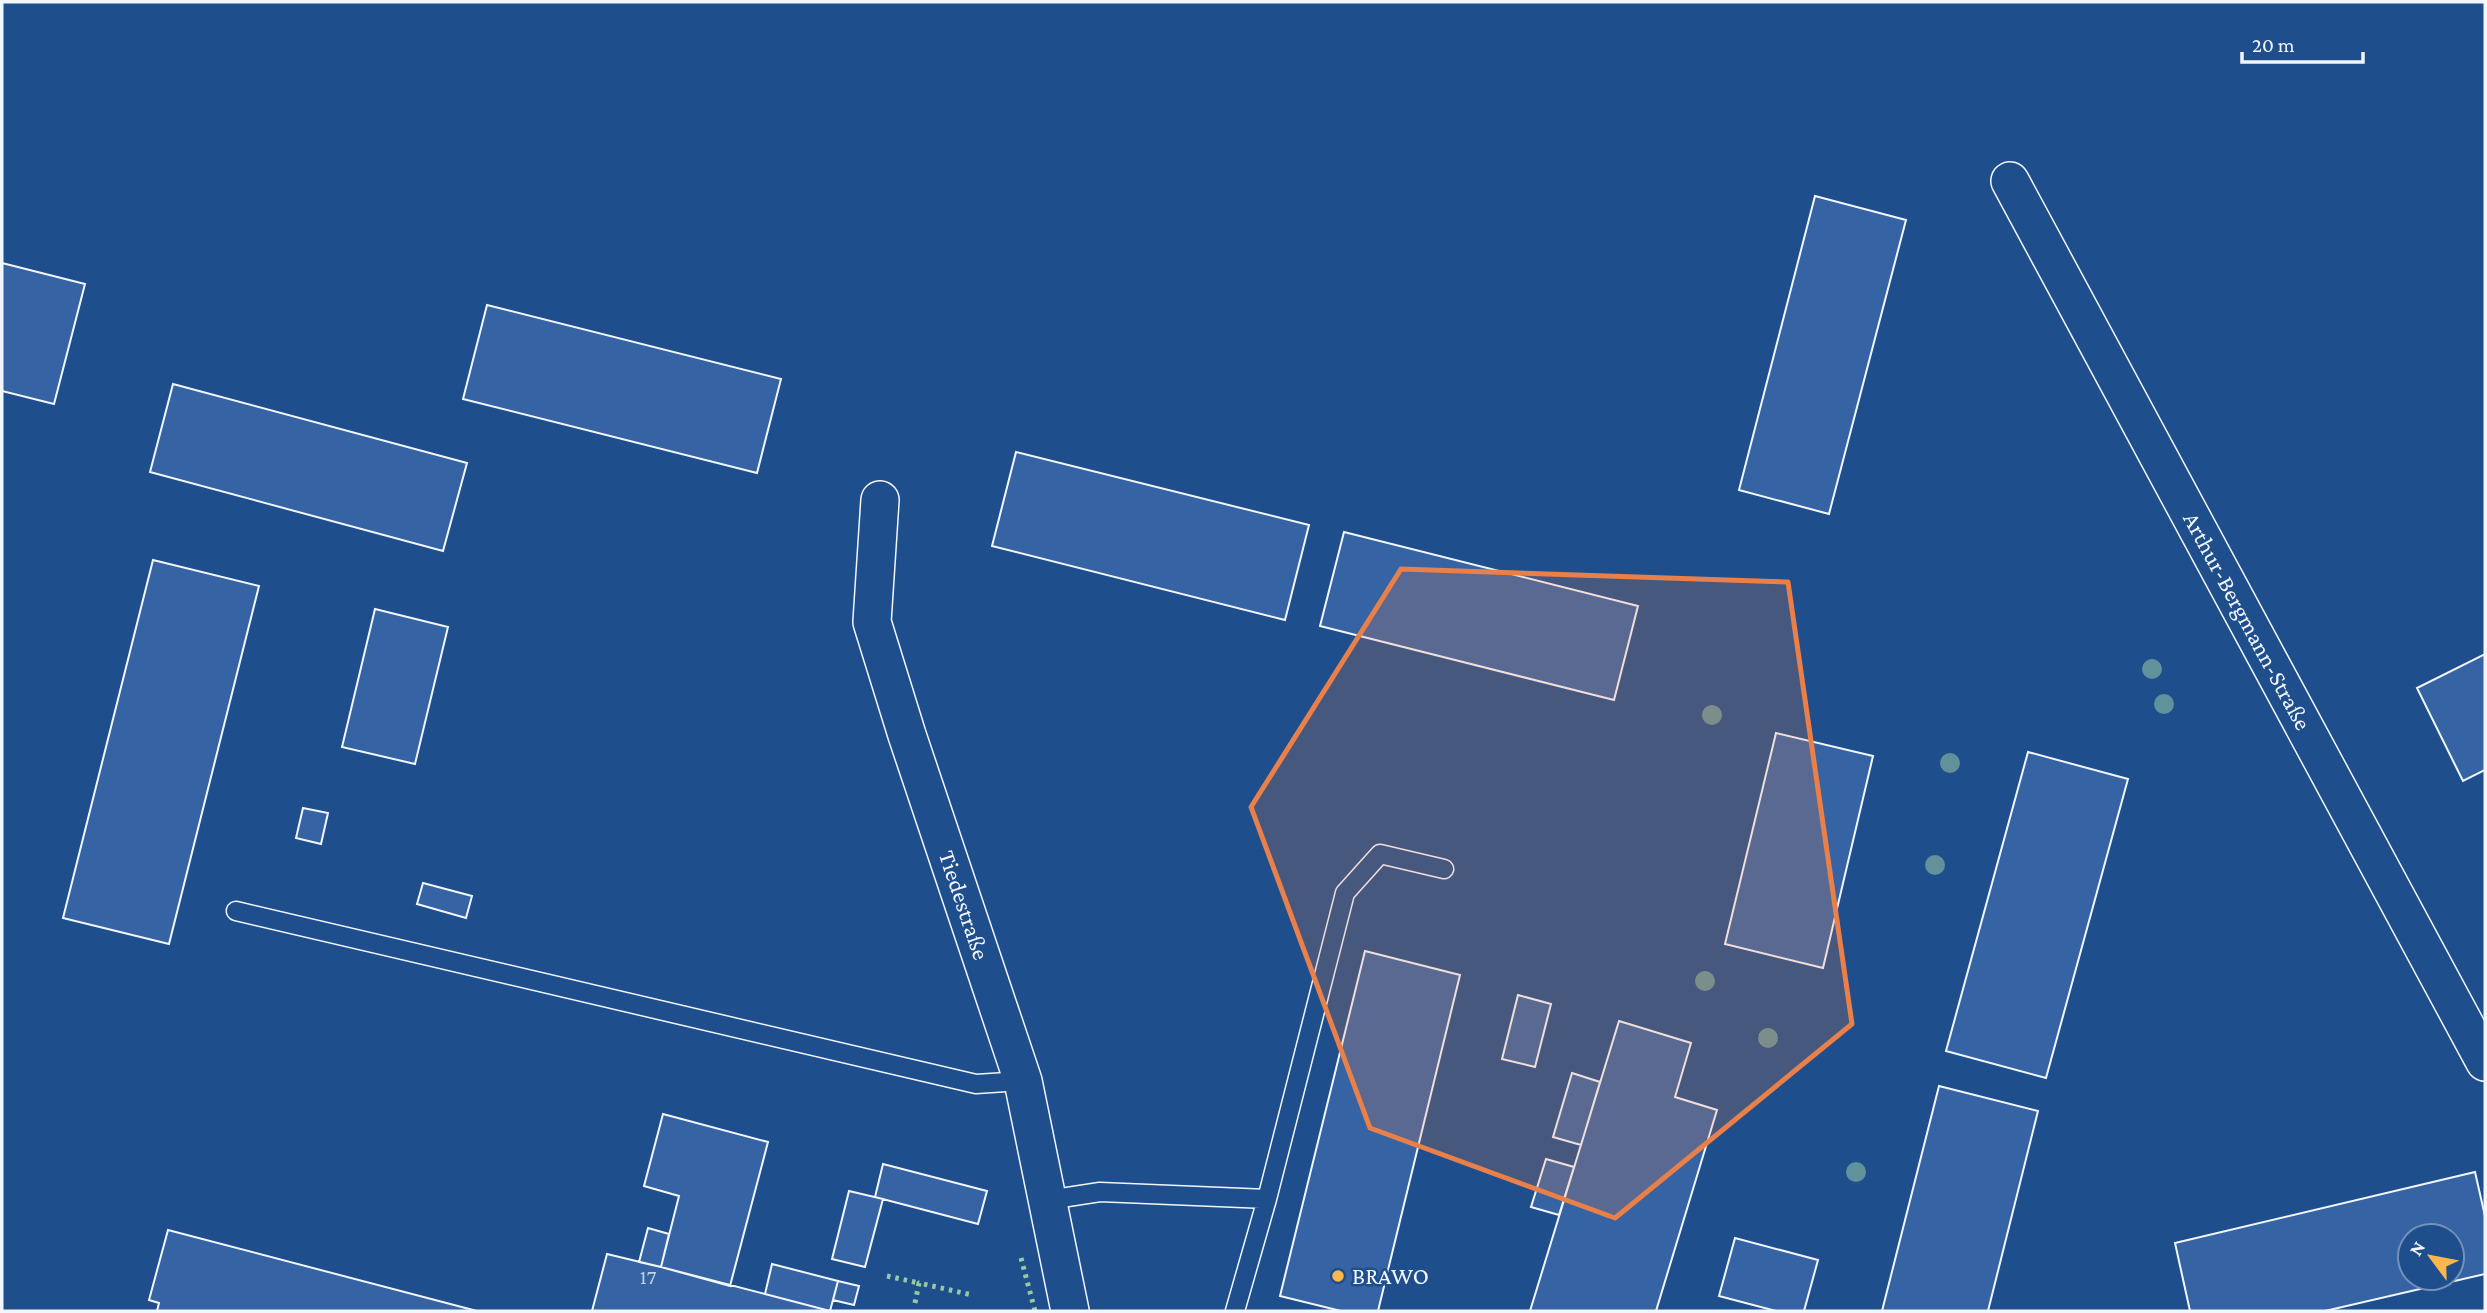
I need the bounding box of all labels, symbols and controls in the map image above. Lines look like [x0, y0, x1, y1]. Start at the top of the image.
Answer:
scale bar [2242, 21, 2363, 65]
text: 20 m [2252, 33, 2295, 57]
street label: Arthur-Bergmann-Straße [2178, 507, 2317, 734]
street label: Tiedestraße [934, 847, 995, 963]
north arrow [2396, 1222, 2466, 1292]
text: N [2405, 1237, 2429, 1259]
place label: BRAWO [1352, 1262, 1429, 1289]
house number: 17 [640, 1265, 657, 1289]
marker: BRAWO [1330, 1268, 1346, 1284]

